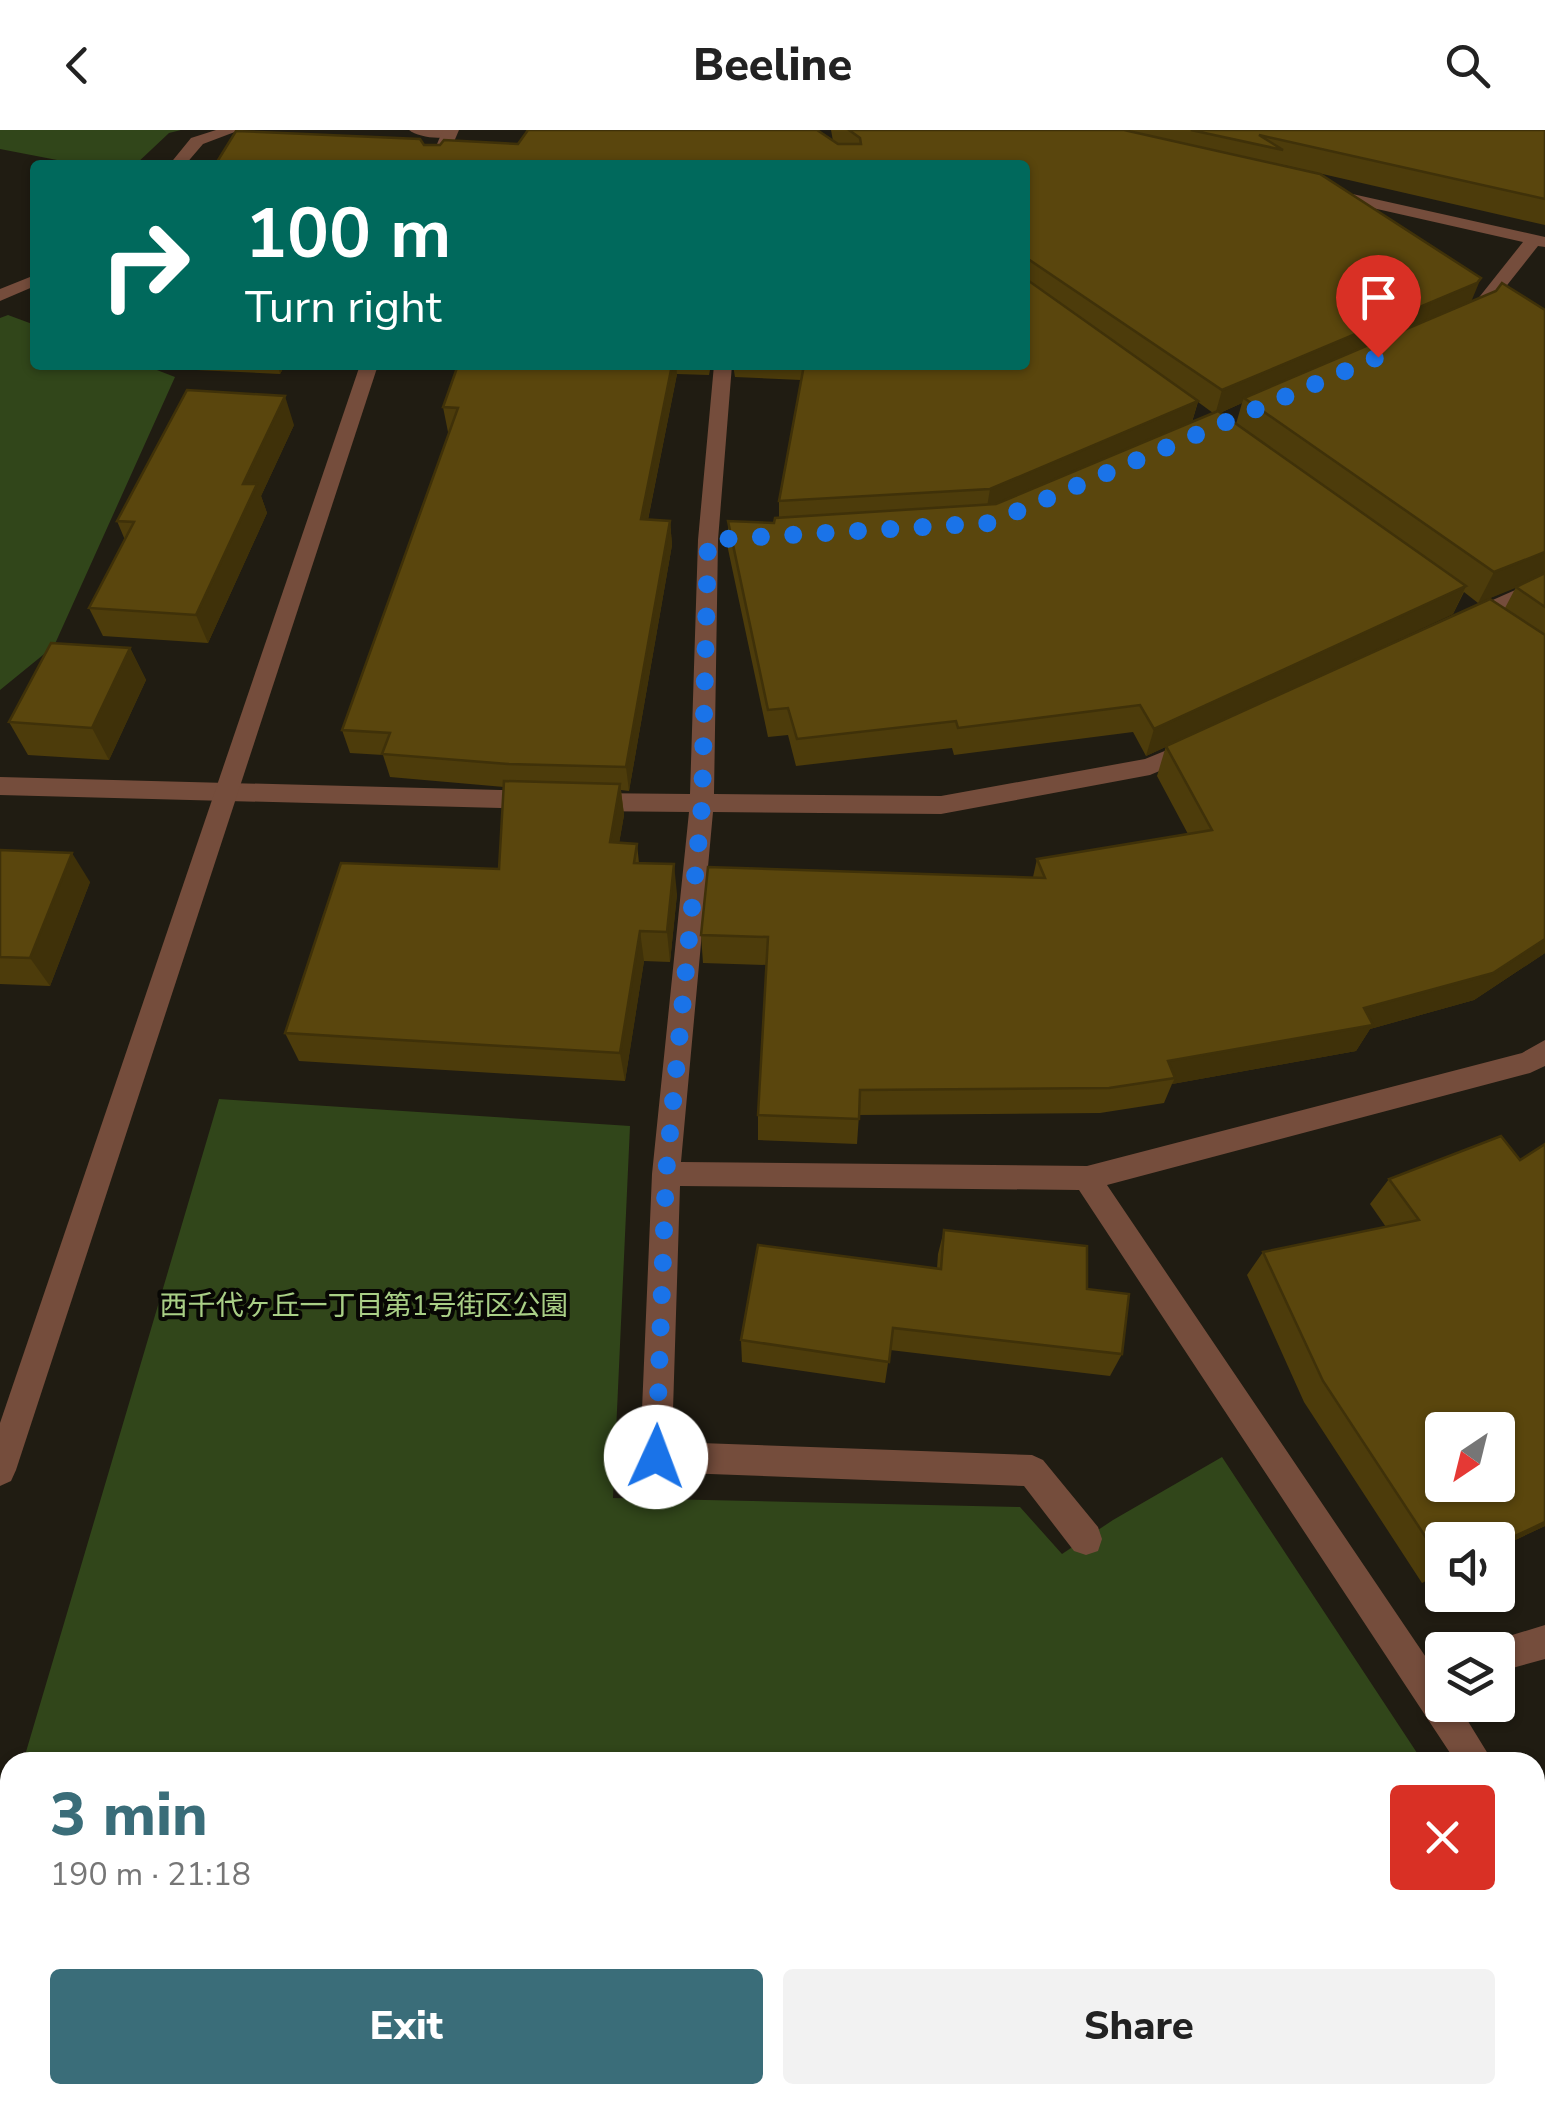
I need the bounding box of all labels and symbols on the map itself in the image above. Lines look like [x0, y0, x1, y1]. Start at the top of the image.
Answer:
pin [1336, 255, 1421, 358]
park label: 西千代ヶ丘一丁目第1号街区公園 [160, 1287, 568, 1325]
position arrow [604, 1405, 708, 1509]
north arrow [1425, 1412, 1515, 1502]

